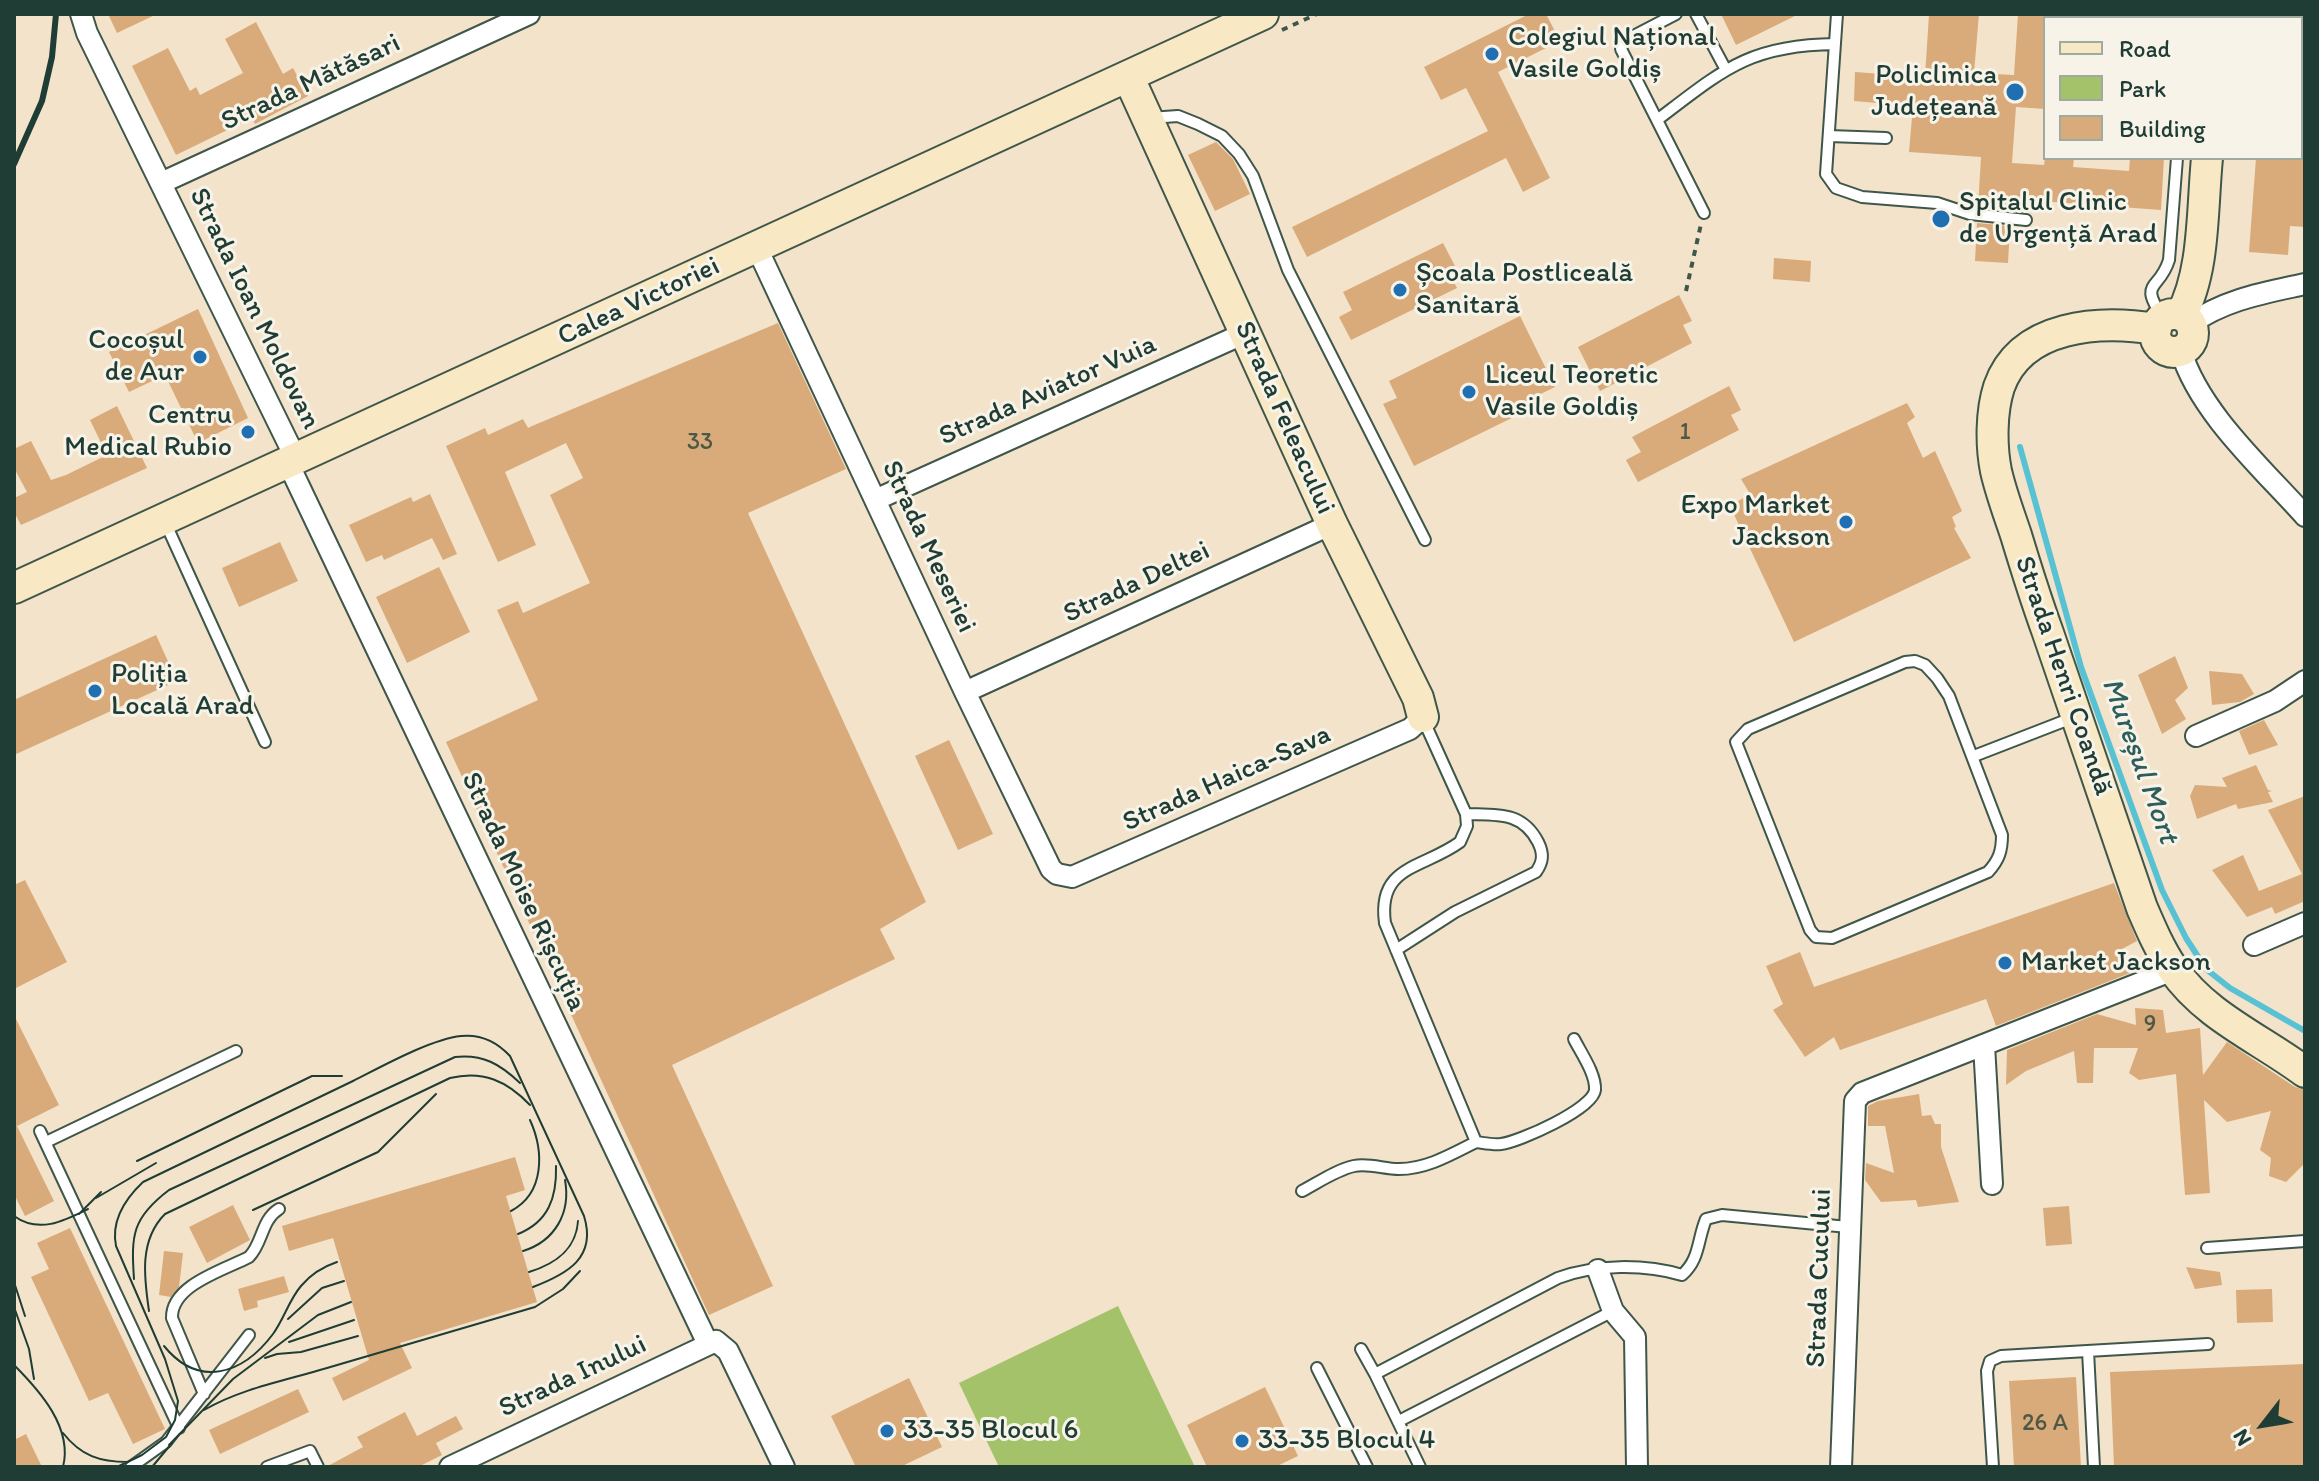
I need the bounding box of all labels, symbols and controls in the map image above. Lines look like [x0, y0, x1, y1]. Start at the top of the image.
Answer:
legend [2043, 16, 2303, 160]
place label: Colegiul Național Vasile Goldiș [1508, 21, 1716, 87]
street label: Strada Mătăsari [216, 27, 406, 139]
text: Road [2119, 34, 2171, 63]
marker: Colegiul Național Vasile Goldiș [1483, 45, 1501, 63]
place label: Policlinica Județeană [1871, 59, 1997, 125]
text: Park [2119, 74, 2166, 103]
marker: Policlinica Județeană [2004, 81, 2026, 103]
text: Building [2119, 114, 2206, 143]
street label: Strada Ioan Moldovan [181, 183, 327, 435]
place label: Spitalul Clinic de Urgență Arad [1959, 186, 2157, 252]
marker: Spitalul Clinic de Urgență Arad [1930, 208, 1952, 230]
street label: Calea Victoriei [553, 250, 725, 354]
place label: Școala Postliceală Sanitară [1416, 257, 1633, 323]
marker: Școala Postliceală Sanitară [1391, 281, 1409, 299]
street label: Strada Feleacului [1226, 316, 1342, 520]
place label: Cocoșul de Aur [88, 324, 184, 390]
street label: Strada Aviator Vuia [934, 328, 1162, 454]
marker: Cocoșul de Aur [191, 348, 209, 366]
place label: Liceul Teoretic Vasile Goldiș [1485, 359, 1658, 425]
marker: Liceul Teoretic Vasile Goldiș [1460, 383, 1478, 401]
place label: Centru Medical Rubio [64, 399, 232, 465]
house number: 1 [1679, 419, 1691, 447]
marker: Centru Medical Rubio [239, 423, 257, 441]
house number: 33 [687, 429, 713, 457]
street label: Strada Meseriei [873, 456, 983, 638]
place label: Expo Market Jackson [1681, 489, 1830, 555]
marker: Expo Market Jackson [1837, 513, 1855, 531]
street label: Strada Deltei [1059, 535, 1215, 631]
street label: Strada Henri Coandă [2006, 552, 2120, 800]
place label: Poliția Locală Arad [111, 658, 254, 724]
water label: Mureșul Mort [2092, 673, 2186, 849]
marker: Poliția Locală Arad [86, 682, 104, 700]
street label: Strada Haica-Sava [1118, 718, 1336, 840]
street label: Strada Moise Rișcuția [453, 767, 593, 1017]
place label: Market Jackson [2021, 946, 2211, 980]
marker: Market Jackson [1996, 954, 2014, 972]
house number: 9 [2144, 1011, 2156, 1039]
street label: Strada Cucului [1800, 1188, 1840, 1368]
street label: Strada Inului [494, 1328, 652, 1426]
north arrow [2223, 1385, 2303, 1465]
house number: 26 A [2022, 1410, 2068, 1438]
place label: 33-35 Blocul 6 [903, 1414, 1078, 1448]
marker: 33-35 Blocul 6 [878, 1422, 896, 1440]
place label: 33-35 Blocul 4 [1258, 1424, 1435, 1458]
text: N [2227, 1424, 2257, 1451]
marker: 33-35 Blocul 4 [1233, 1432, 1251, 1450]

